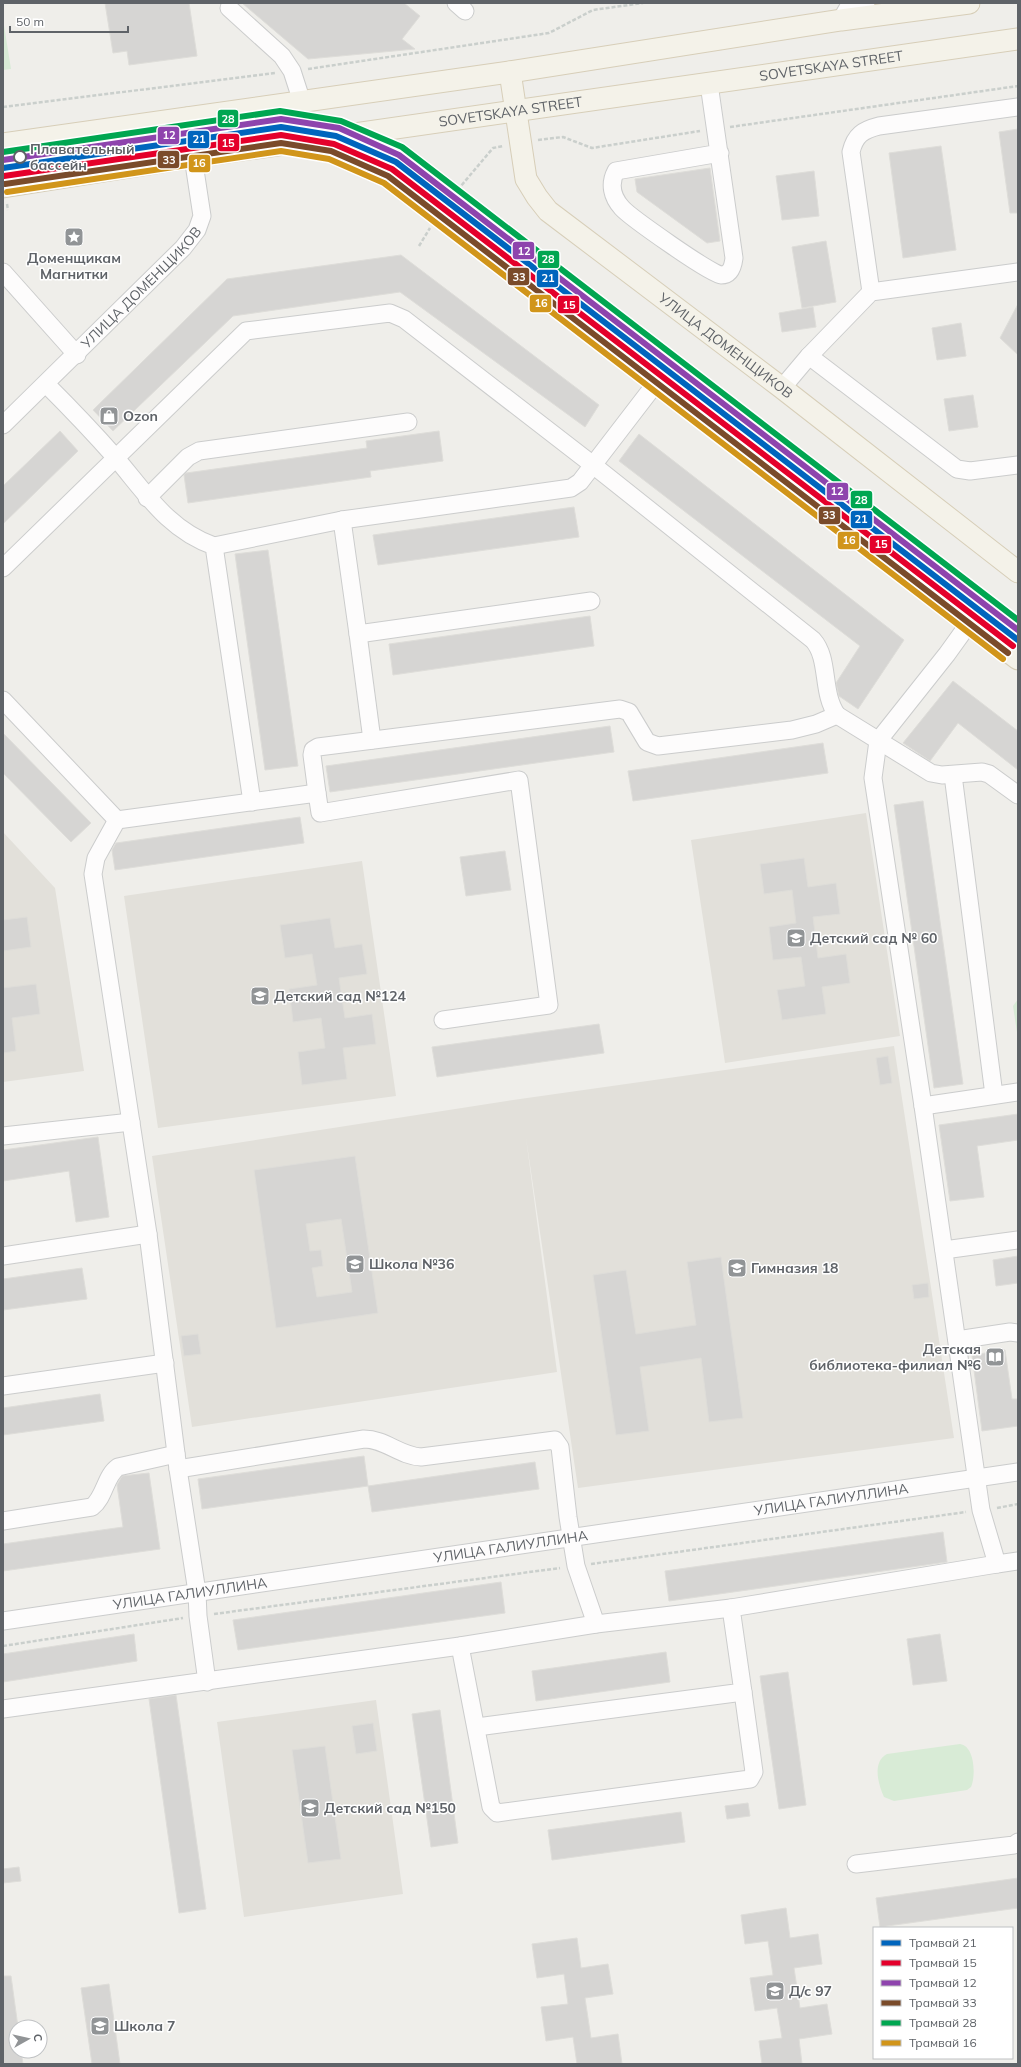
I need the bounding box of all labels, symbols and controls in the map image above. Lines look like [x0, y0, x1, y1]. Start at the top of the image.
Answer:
scale bar [10, 8, 128, 34]
text: 50 m [16, 14, 44, 29]
street label: SOVETSKAYA STREET [758, 46, 905, 85]
street label: SOVETSKAYA STREET [437, 92, 584, 131]
line badge: 28 [217, 109, 239, 128]
text: 28 [221, 112, 235, 126]
line badge: 12 [157, 126, 180, 145]
text: 12 [162, 128, 176, 142]
line badge: 21 [187, 130, 210, 149]
text: 21 [192, 132, 206, 146]
line badge: 15 [217, 133, 240, 152]
text: 15 [221, 136, 235, 150]
place label: Плавательный бассейн [30, 140, 135, 174]
marker: Плавательный бассейн [13, 150, 27, 164]
line badge: 33 [157, 150, 180, 169]
text: 33 [162, 153, 176, 167]
line badge: 16 [188, 154, 211, 173]
text: 16 [192, 156, 206, 170]
street label: УЛИЦА ДОМЕНЩИКОВ [76, 223, 205, 353]
place icon: Доменщикам Магнитки [63, 226, 85, 248]
line badge: 12 [512, 241, 535, 260]
text: 12 [517, 244, 531, 258]
place label: Доменщикам Магнитки [27, 249, 121, 283]
line badge: 28 [537, 250, 560, 269]
text: 28 [541, 252, 555, 266]
line badge: 33 [507, 267, 530, 286]
line badge: 21 [536, 269, 559, 288]
text: 33 [512, 270, 526, 284]
text: 21 [541, 271, 555, 285]
street label: УЛИЦА ДОМЕНЩИКОВ [654, 288, 797, 402]
line badge: 16 [529, 294, 552, 313]
line badge: 15 [557, 295, 580, 314]
text: 16 [534, 296, 548, 310]
text: 15 [562, 298, 576, 312]
shop icon: Ozon [98, 405, 120, 427]
place label: Ozon [123, 407, 158, 425]
line badge: 12 [826, 482, 849, 501]
text: 12 [830, 484, 844, 498]
line badge: 28 [850, 490, 873, 509]
text: 28 [854, 493, 868, 507]
line badge: 33 [818, 506, 841, 525]
text: 33 [822, 508, 836, 522]
line badge: 21 [850, 510, 873, 529]
text: 21 [854, 512, 868, 526]
line badge: 16 [837, 531, 860, 550]
text: 16 [842, 533, 856, 547]
line badge: 15 [869, 535, 892, 554]
text: 15 [874, 537, 888, 551]
school or university icon: Детский сад № 60 [785, 927, 807, 949]
place label: Детский сад № 60 [810, 929, 937, 947]
school or university icon: Детский сад №124 [249, 985, 271, 1007]
place label: Детский сад №124 [274, 987, 407, 1005]
school or university icon: Школа №36 [344, 1253, 366, 1275]
place label: Школа №36 [369, 1255, 454, 1273]
school or university icon: Гимназия 18 [726, 1257, 748, 1279]
place label: Гимназия 18 [751, 1259, 838, 1277]
place label: Детская библиотека-филиал №6 [809, 1340, 981, 1374]
library icon: Детская библиотека-филиал №6 [984, 1346, 1006, 1368]
street label: УЛИЦА ГАЛИУЛЛИНА [752, 1479, 910, 1520]
street label: УЛИЦА ГАЛИУЛЛИНА [431, 1526, 590, 1567]
street label: УЛИЦА ГАЛИУЛЛИНА [111, 1573, 269, 1614]
school or university icon: Детский сад №150 [299, 1797, 321, 1819]
place label: Детский сад №150 [324, 1799, 456, 1817]
legend [873, 1927, 1013, 2059]
text: Трамвай 21 [909, 1935, 977, 1950]
text: Трамвай 15 [909, 1955, 977, 1970]
text: Трамвай 12 [909, 1975, 977, 1990]
school or university icon: Д/с 97 [764, 1980, 786, 2002]
place label: Д/с 97 [789, 1982, 832, 2000]
text: Трамвай 33 [909, 1995, 977, 2010]
school or university icon: Школа 7 [89, 2015, 111, 2037]
text: Трамвай 28 [909, 2015, 977, 2030]
place label: Школа 7 [114, 2017, 175, 2035]
north arrow [8, 2019, 48, 2059]
text: С [30, 2033, 45, 2043]
text: Трамвай 16 [909, 2035, 977, 2050]

